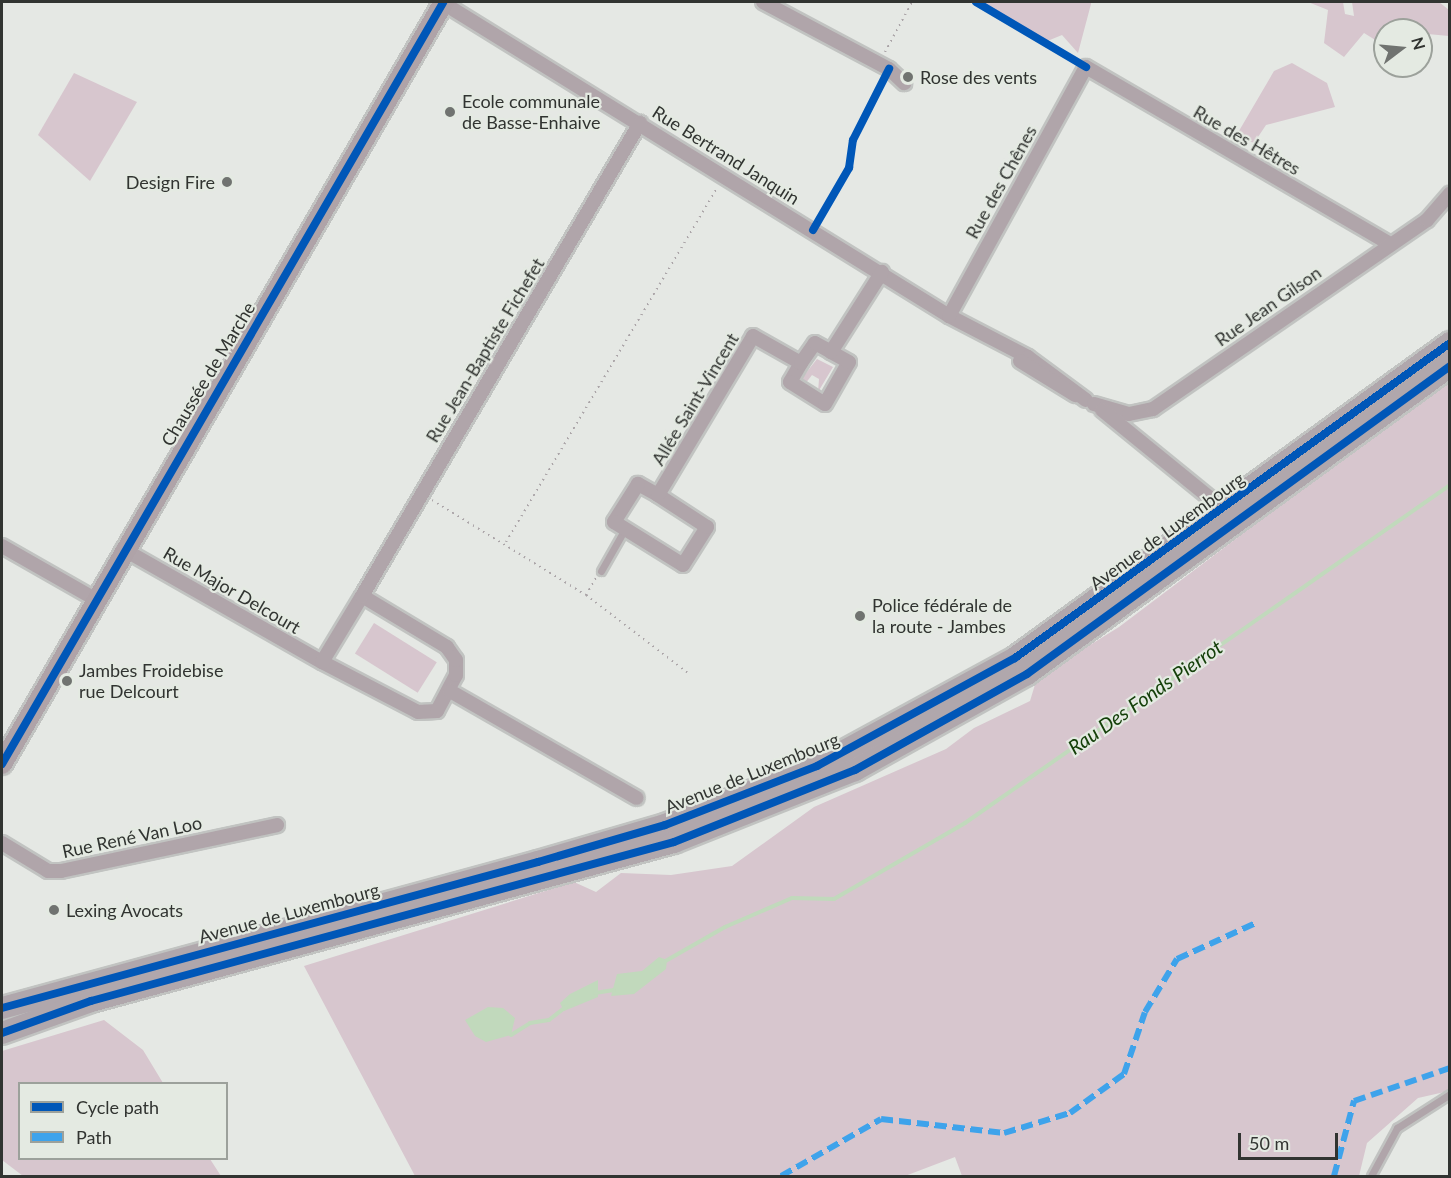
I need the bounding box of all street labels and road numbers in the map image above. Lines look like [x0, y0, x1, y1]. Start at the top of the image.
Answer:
street label: Rue Bertrand Janquin [648, 101, 804, 209]
street label: Rue des Hêtres [1190, 101, 1304, 179]
street label: Rue des Chênes [961, 122, 1041, 242]
street label: Rue Jean-Baptiste Fichefet [421, 254, 549, 446]
street label: Rue Jean Gilson [1211, 261, 1325, 351]
street label: Chaussée de Marche [156, 298, 260, 450]
street label: Allée Saint-Vincent [647, 329, 743, 469]
street label: Avenue de Luxembourg [1085, 468, 1249, 594]
street label: Rue Major Delcourt [159, 542, 305, 638]
street label: Avenue de Luxembourg [662, 728, 842, 818]
street label: Rue René Van Loo [60, 812, 204, 862]
street label: Avenue de Luxembourg [196, 878, 382, 948]

